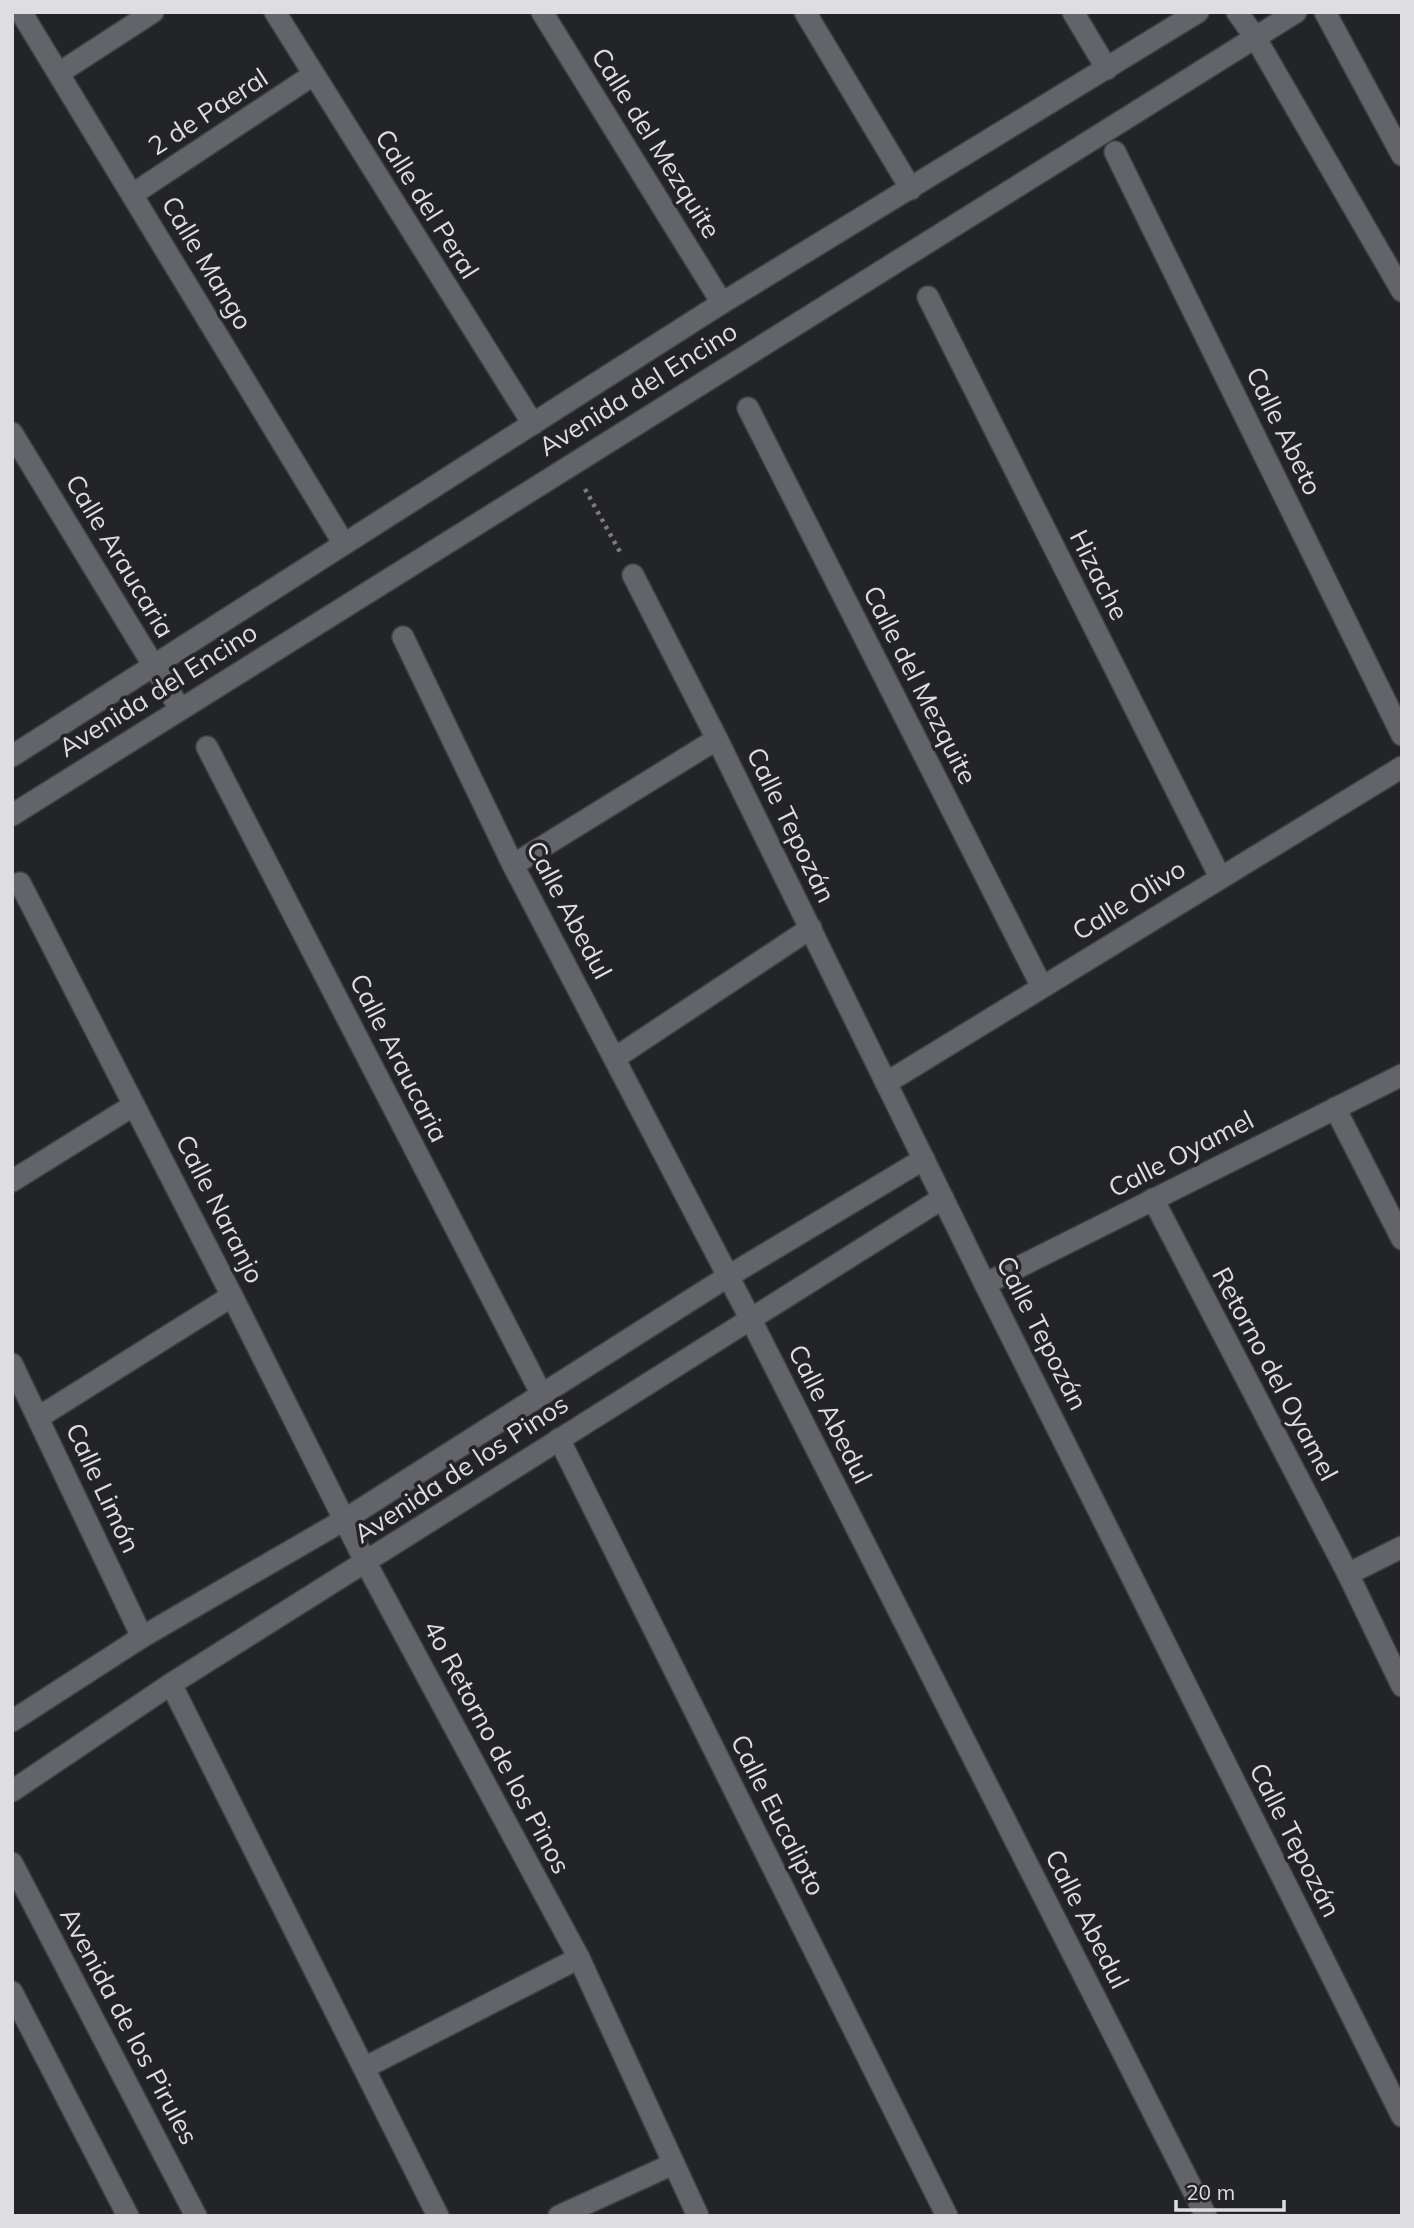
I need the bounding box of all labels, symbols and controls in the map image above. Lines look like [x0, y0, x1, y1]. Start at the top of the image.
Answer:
street label: Calle del Mezquite [585, 41, 728, 244]
street label: 2 de Paeral [142, 61, 274, 162]
street label: Calle del Peral [368, 123, 487, 285]
street label: Calle Mango [155, 190, 260, 336]
street label: Avenida del Encino [532, 314, 743, 463]
street label: Calle Abeto [1239, 361, 1330, 500]
street label: Calle Araucaria [59, 468, 182, 643]
street label: Hizache [1063, 524, 1136, 626]
street label: Calle del Mezquite [856, 580, 985, 790]
street label: Avenida del Encino [52, 615, 263, 764]
street label: Calle Tepozán [740, 742, 843, 908]
street label: Calle Abedul [519, 835, 620, 985]
street label: Calle Olivo [1066, 852, 1191, 947]
street label: Calle Araucaria [343, 968, 456, 1148]
street label: Calle Oyamel [1103, 1103, 1259, 1204]
street label: Calle Naranjo [169, 1129, 272, 1289]
street label: Calle Tepozán [989, 1250, 1095, 1415]
street label: Retorno del Oyamel [1205, 1261, 1346, 1486]
street label: Calle Abedul [781, 1339, 880, 1489]
street label: Avenida de los Pinos [347, 1387, 574, 1550]
street label: Calle Limón [59, 1418, 148, 1558]
street label: 4o Retorno de los Pinos [417, 1614, 578, 1879]
street label: Calle Eucalipto [724, 1729, 833, 1901]
street label: Calle Tepozán [1242, 1757, 1348, 1922]
street label: Calle Abedul [1038, 1844, 1137, 1994]
street label: Avenida de los Pirules [53, 1902, 206, 2150]
scale bar [1176, 2168, 1284, 2212]
text: 20 m [1186, 2179, 1235, 2205]

